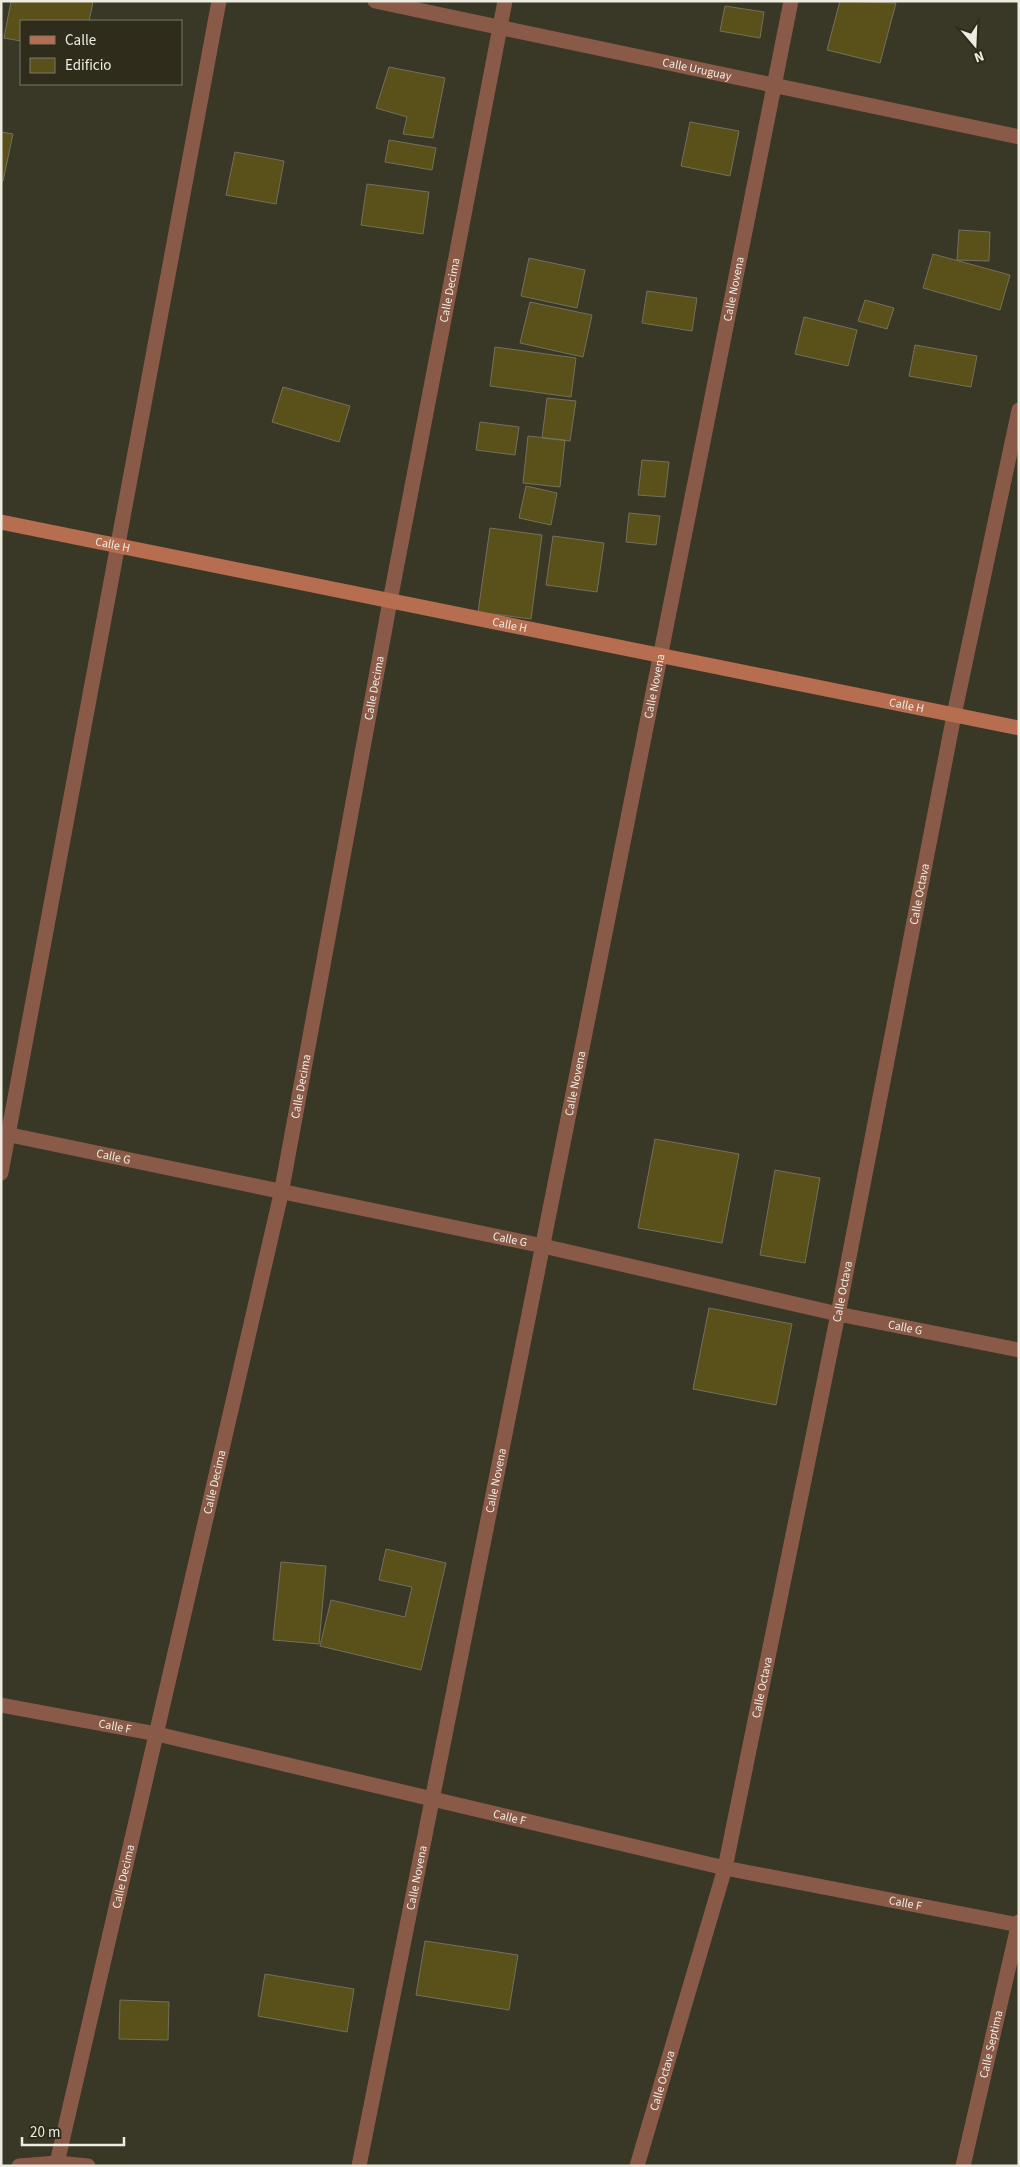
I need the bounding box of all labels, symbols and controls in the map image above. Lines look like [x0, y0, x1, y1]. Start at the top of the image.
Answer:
legend [20, 20, 182, 85]
north arrow [950, 20, 1000, 70]
text: Calle [65, 30, 96, 51]
text: N [971, 45, 987, 67]
street label: Calle Uruguay [661, 54, 733, 85]
text: Edificio [65, 55, 112, 76]
street label: Calle Novena [719, 255, 749, 323]
street label: Calle Decima [436, 257, 465, 324]
street label: Calle H [94, 533, 132, 557]
street label: Calle H [491, 614, 529, 637]
street label: Calle Novena [640, 652, 670, 720]
street label: Calle Decima [360, 655, 389, 722]
street label: Calle H [888, 694, 925, 718]
street label: Calle Octava [906, 862, 934, 926]
street label: Calle Novena [561, 1050, 590, 1117]
street label: Calle Decima [287, 1053, 316, 1120]
street label: Calle G [95, 1145, 132, 1169]
street label: Calle G [491, 1228, 529, 1251]
street label: Calle Octava [829, 1260, 857, 1324]
street label: Calle G [886, 1316, 924, 1340]
street label: Calle Novena [481, 1447, 511, 1515]
street label: Calle Decima [199, 1448, 231, 1516]
street label: Calle Octava [748, 1655, 777, 1720]
street label: Calle F [97, 1715, 133, 1738]
street label: Calle F [491, 1806, 528, 1830]
street label: Calle Decima [108, 1843, 139, 1910]
street label: Calle Novena [402, 1844, 432, 1912]
street label: Calle F [887, 1892, 923, 1915]
street label: Calle Septima [975, 2009, 1007, 2080]
street label: Calle Octava [646, 2049, 680, 2113]
scale bar [22, 2114, 125, 2146]
text: 20 m [30, 2122, 60, 2143]

